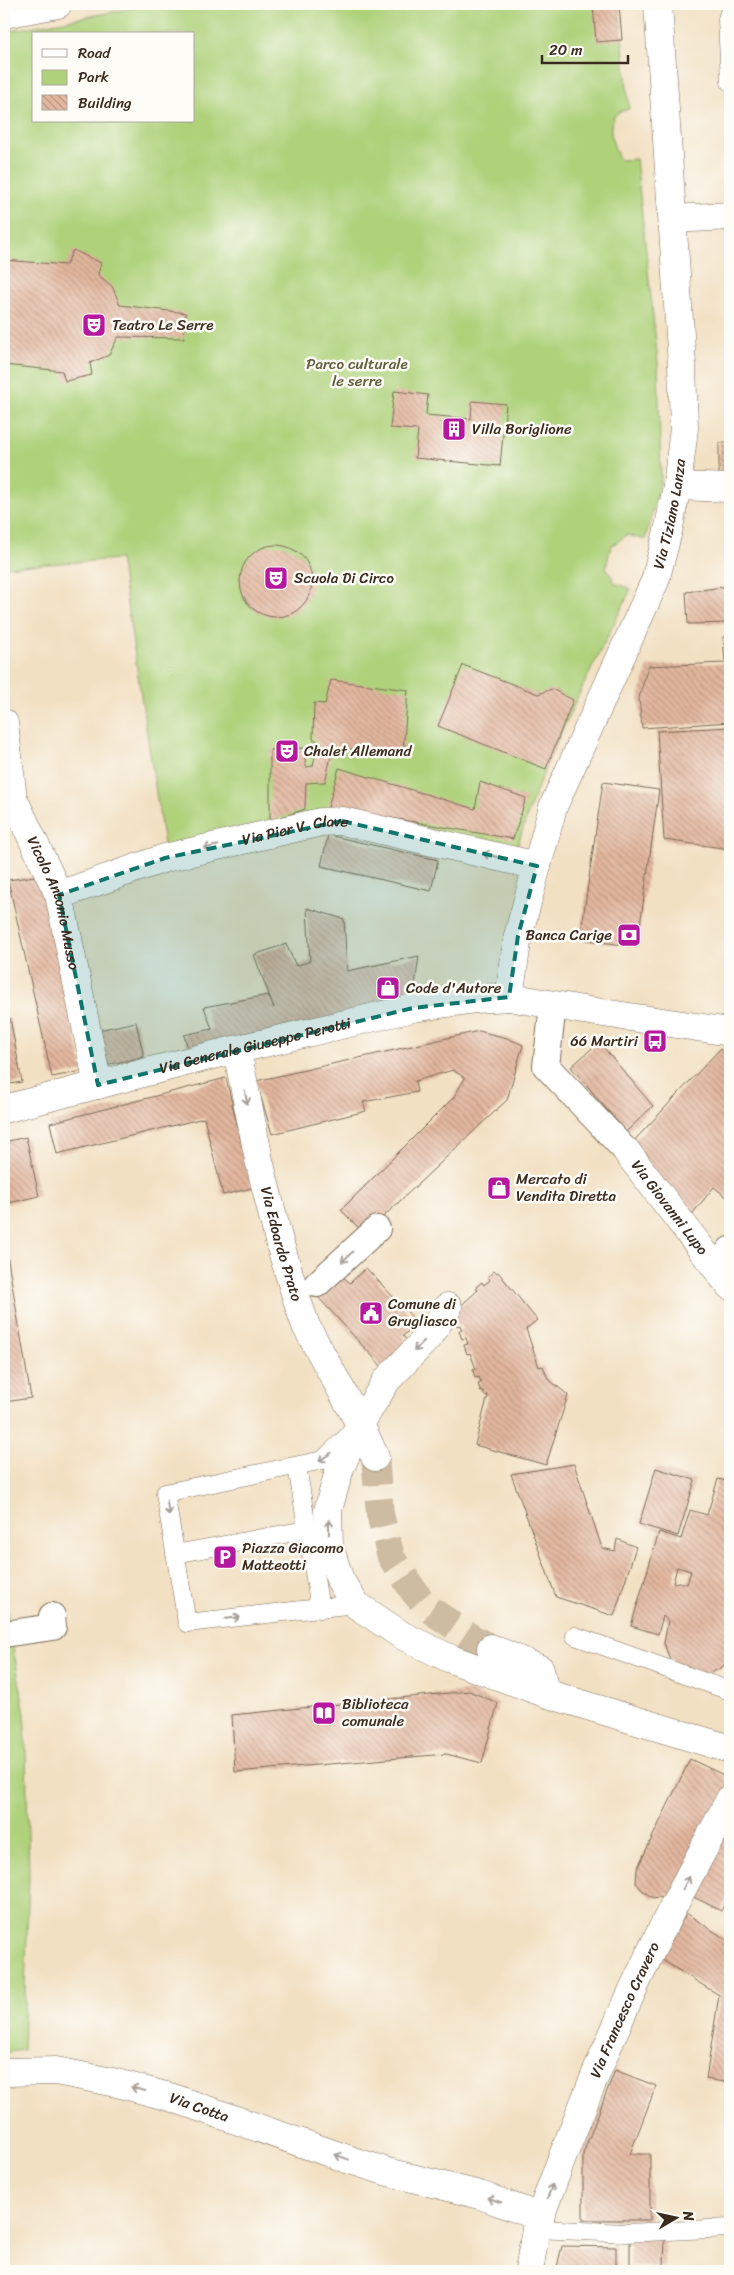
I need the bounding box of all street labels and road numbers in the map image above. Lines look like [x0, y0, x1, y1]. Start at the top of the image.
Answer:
street label: Via Tiziano Lanza [646, 457, 693, 572]
street label: Via Pier V. Clave [240, 808, 352, 853]
street label: Vicolo Antonio Musso [20, 831, 87, 973]
street label: Via Generale Giuseppe Perotti [157, 1010, 354, 1081]
street label: Via Giovanni Lupo [624, 1154, 715, 1261]
street label: Via Edoardo Prato [253, 1184, 310, 1305]
street label: Via Francesco Cravero [582, 1937, 667, 2082]
street label: Via Cotta [166, 2085, 233, 2130]

